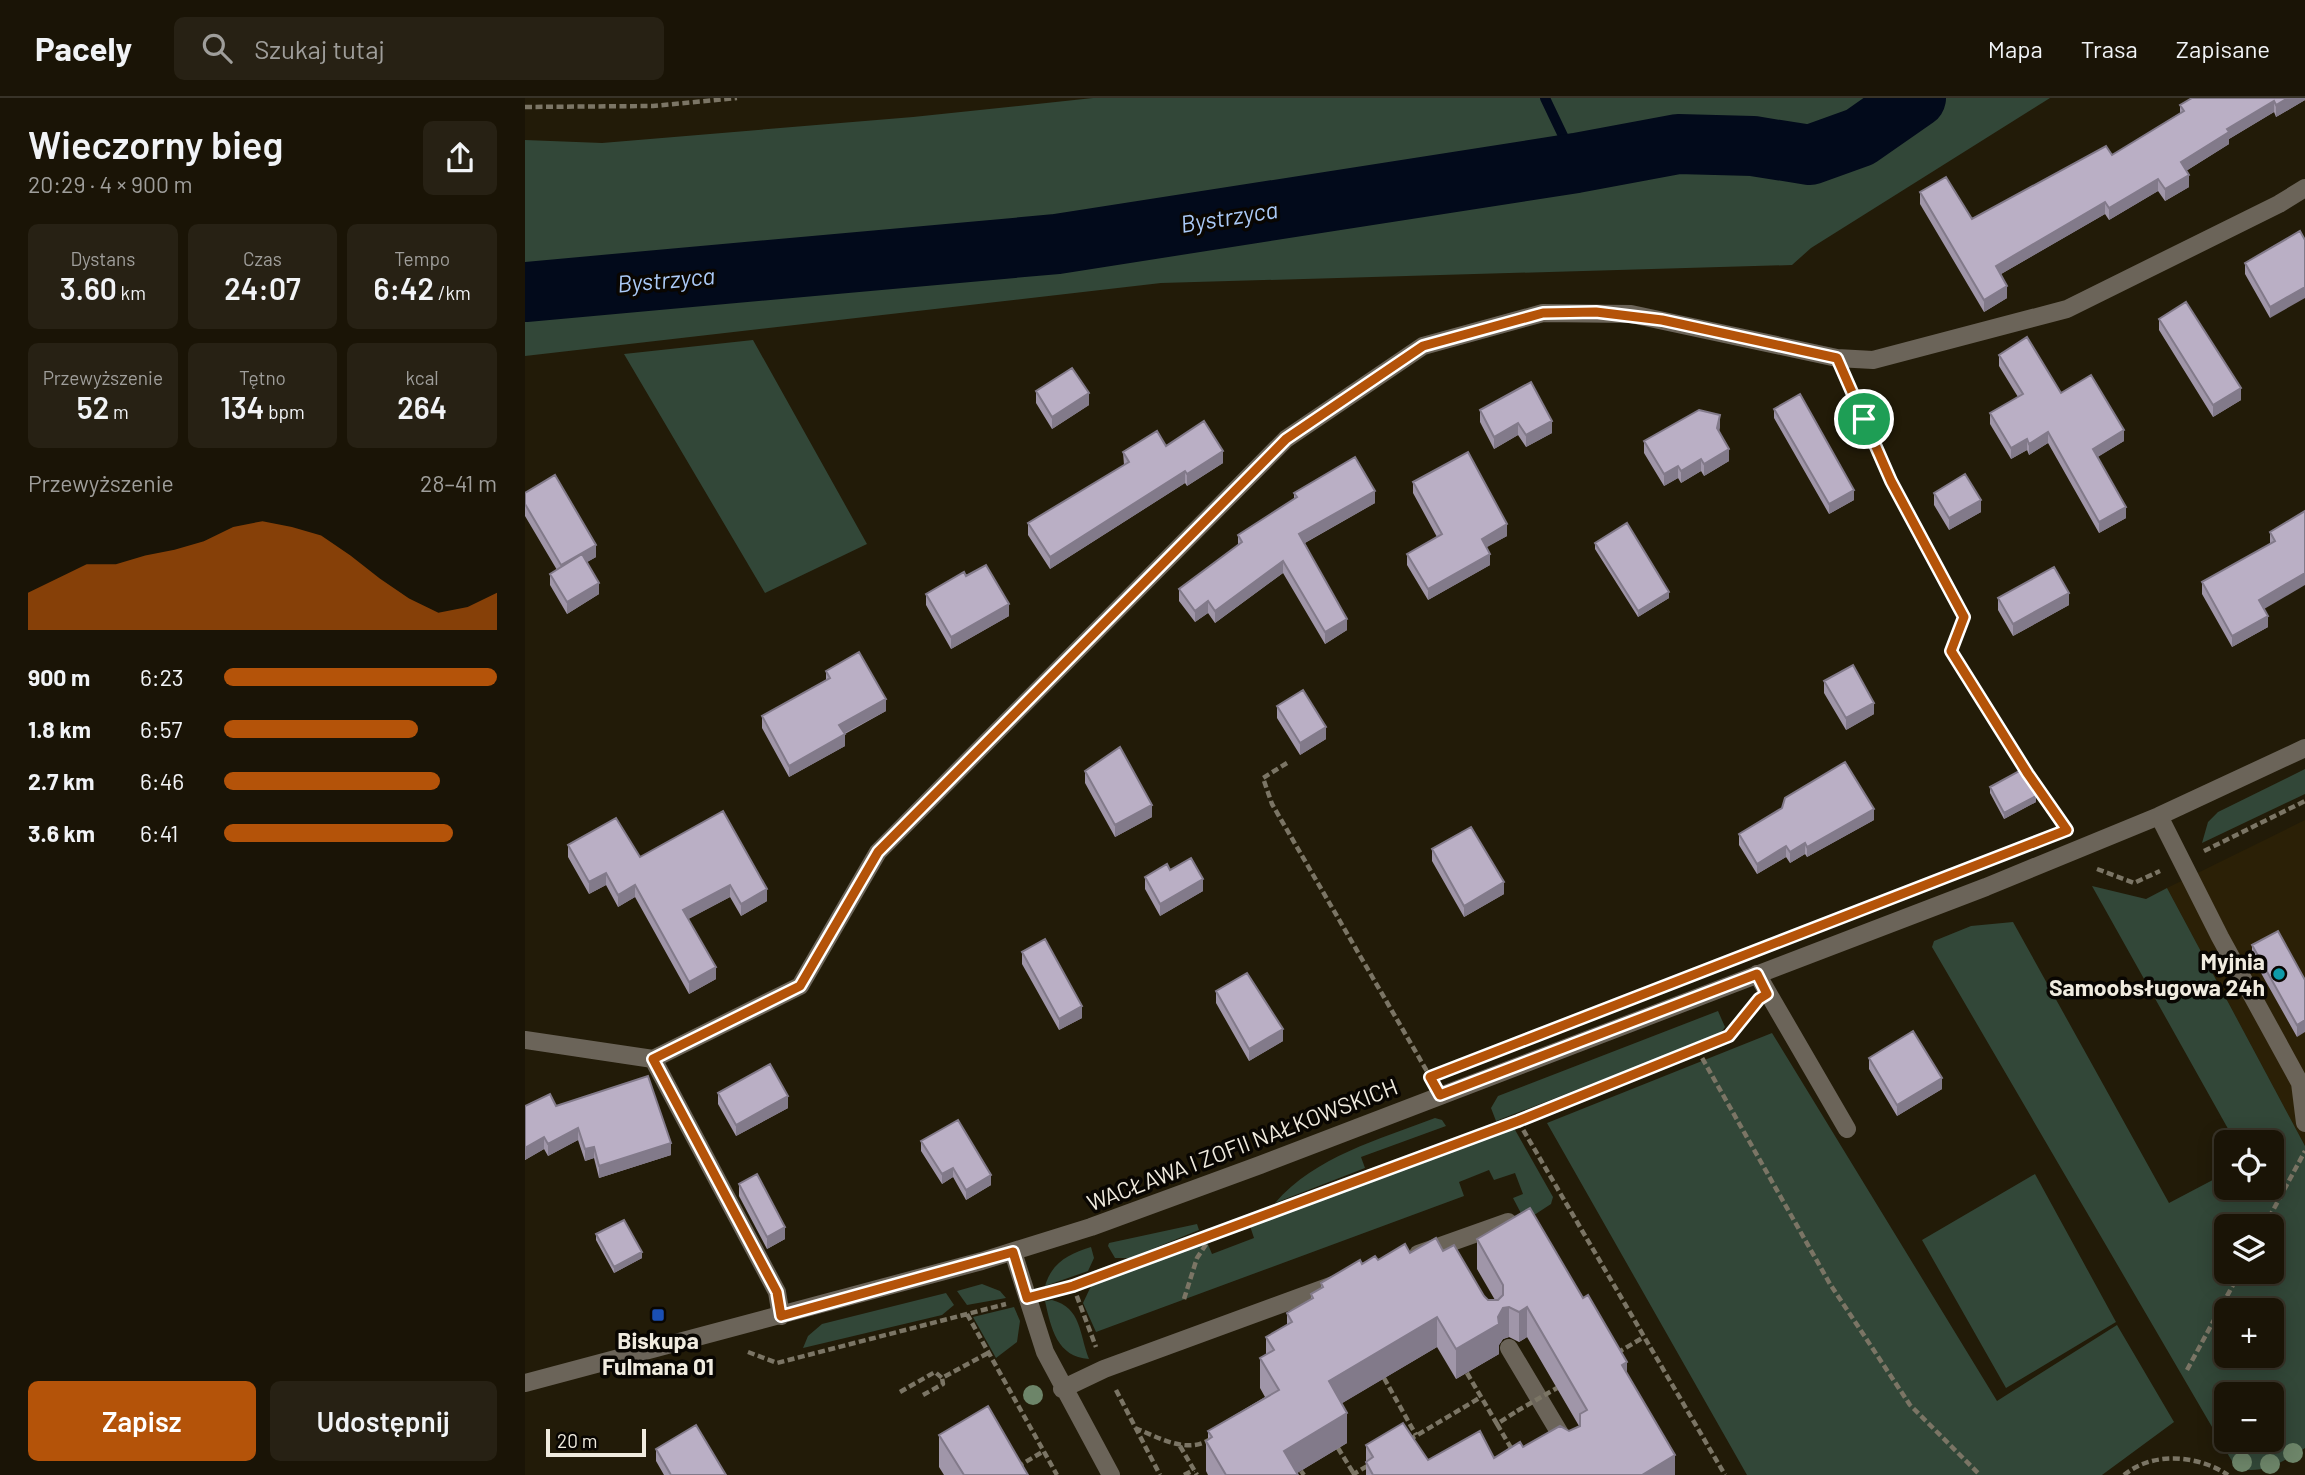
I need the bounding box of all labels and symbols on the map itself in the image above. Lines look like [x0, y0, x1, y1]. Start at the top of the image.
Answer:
water label: Bystrzyca [1178, 194, 1280, 238]
water label: Bystrzyca [616, 260, 716, 298]
pin [1834, 389, 1894, 449]
place label: Myjnia Samoobsługowa 24h [2049, 947, 2265, 1001]
marker: Myjnia Samoobsługowa 24h [2271, 966, 2287, 982]
street label: WACŁAWA I ZOFII NAŁKOWSKICH [1083, 1072, 1401, 1216]
marker: Biskupa Fulmana 01 [650, 1307, 666, 1323]
place label: Biskupa Fulmana 01 [602, 1326, 714, 1380]
scale bar [546, 1426, 646, 1458]

